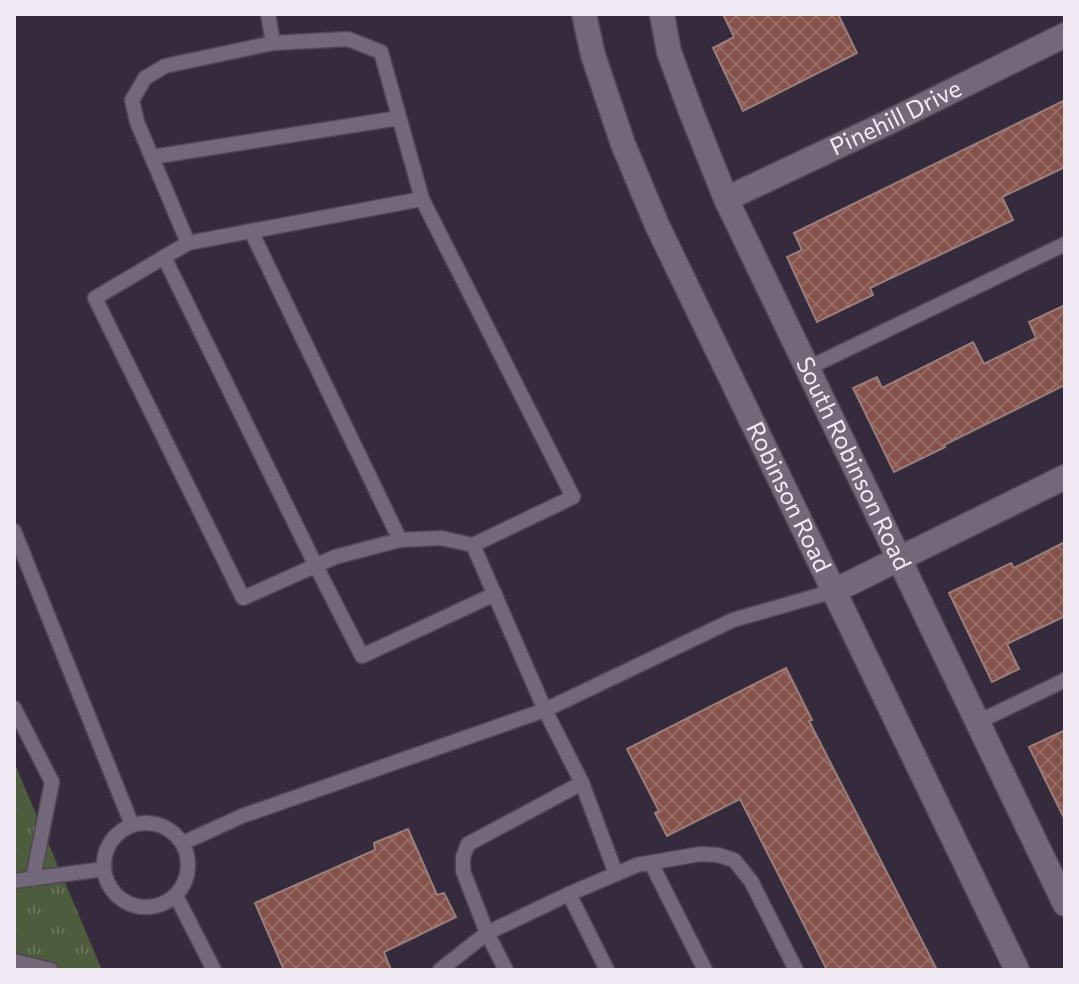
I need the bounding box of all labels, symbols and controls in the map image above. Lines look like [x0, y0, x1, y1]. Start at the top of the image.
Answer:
street label: Pinehill Drive [825, 73, 966, 161]
street label: South Robinson Road [790, 352, 918, 574]
street label: Robinson Road [739, 417, 837, 577]

